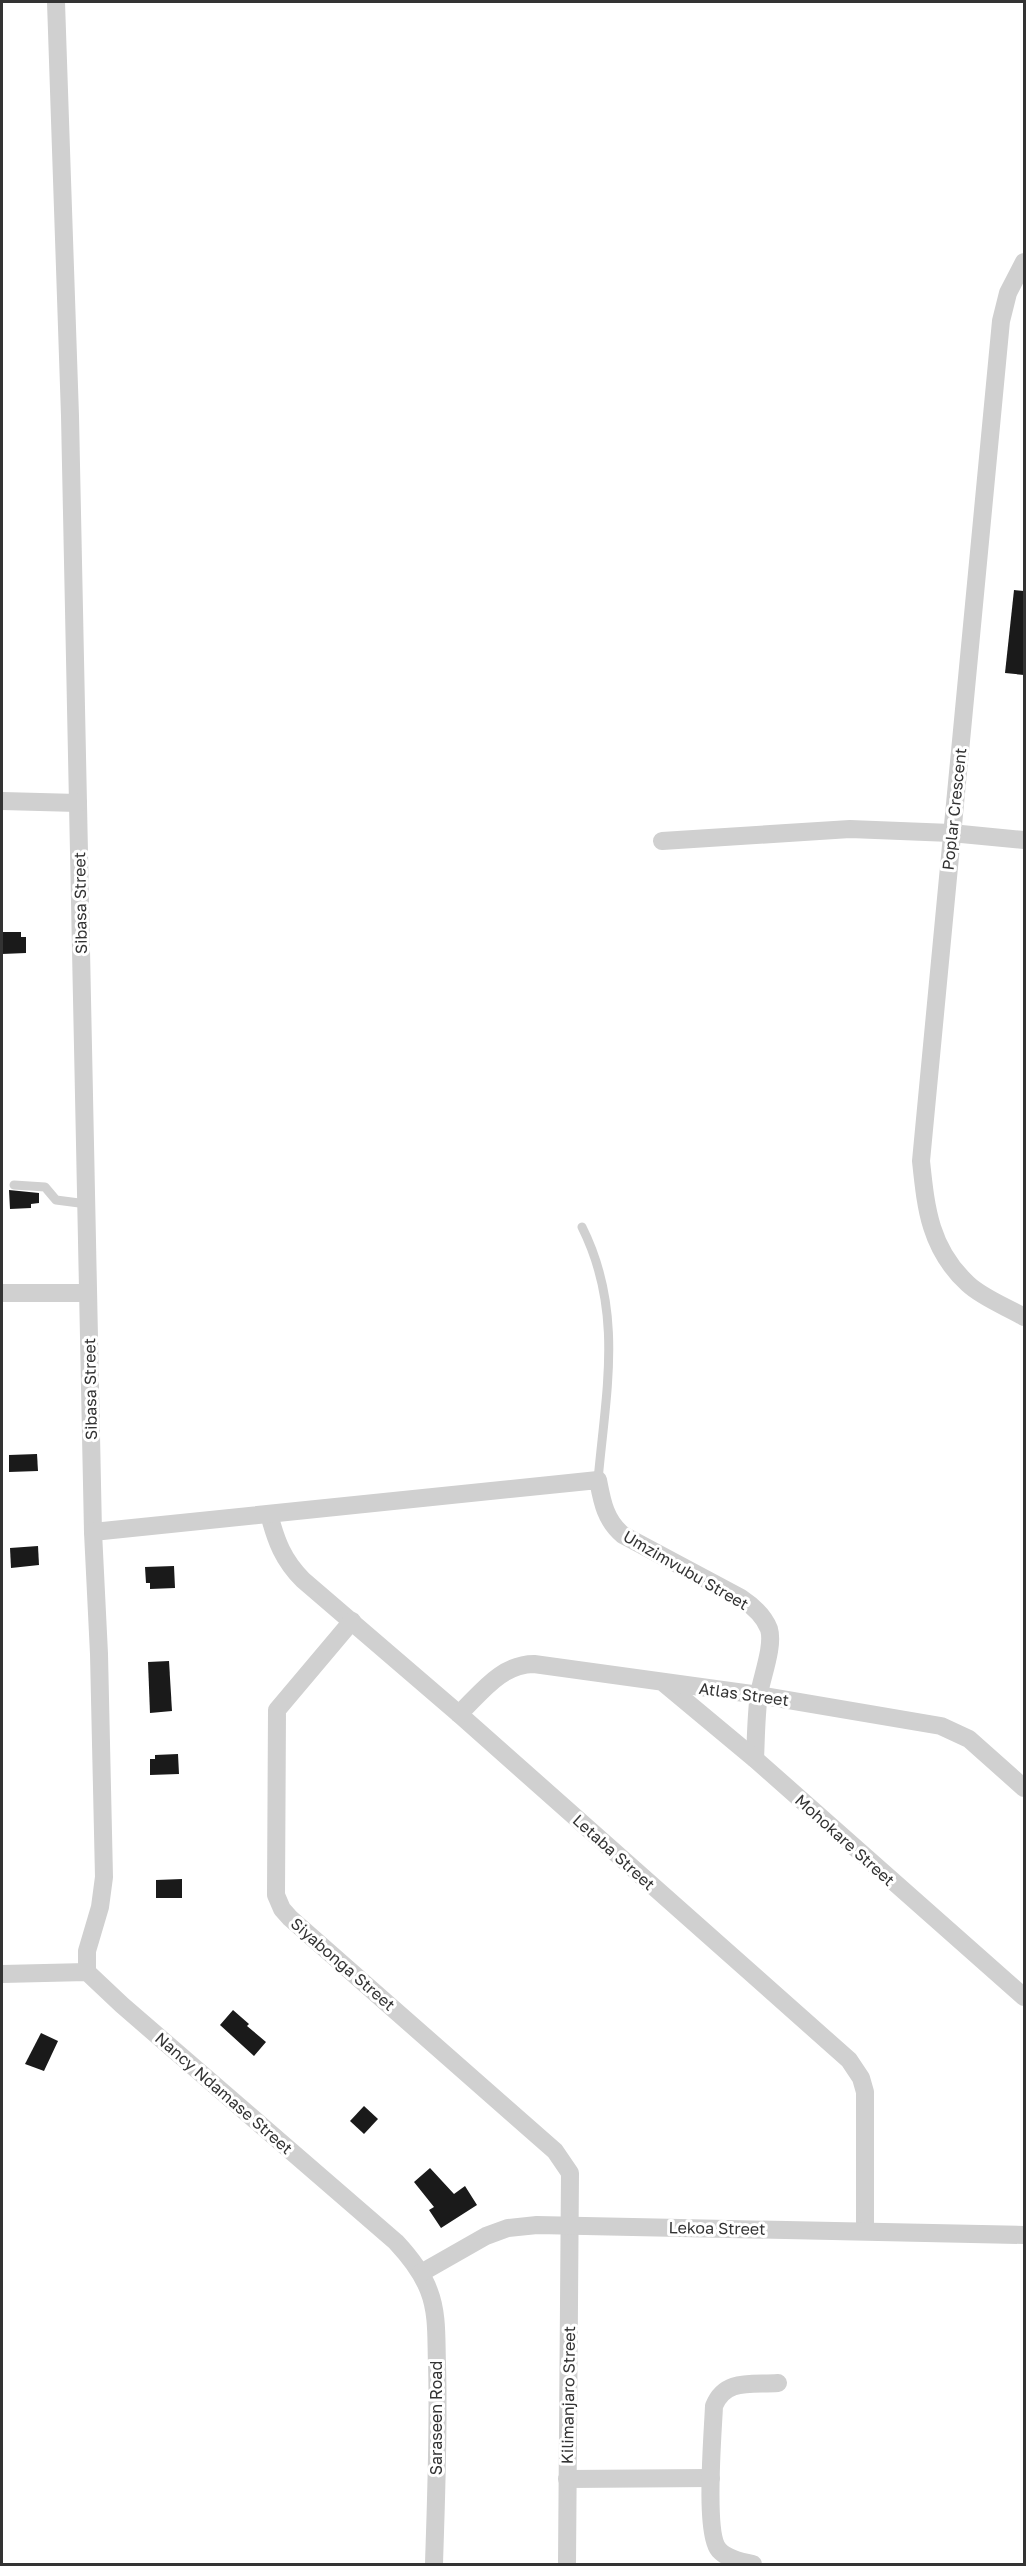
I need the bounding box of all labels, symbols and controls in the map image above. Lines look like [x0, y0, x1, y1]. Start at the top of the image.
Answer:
street label: Poplar Crescent [938, 747, 970, 871]
street label: Sibasa Street [69, 852, 91, 954]
street label: Sibasa Street [79, 1338, 101, 1440]
street label: Umzimvubu Street [620, 1526, 752, 1614]
street label: Atlas Street [698, 1678, 790, 1710]
street label: Mohokare Street [791, 1790, 899, 1890]
street label: Letaba Street [569, 1810, 659, 1894]
street label: Siyabonga Street [287, 1913, 399, 2015]
street label: Nancy Ndamase Street [151, 2028, 297, 2158]
street label: Lekoa Street [668, 2217, 766, 2239]
street label: Kilimanjaro Street [557, 2326, 579, 2464]
street label: Saraseen Road [426, 2361, 446, 2475]

